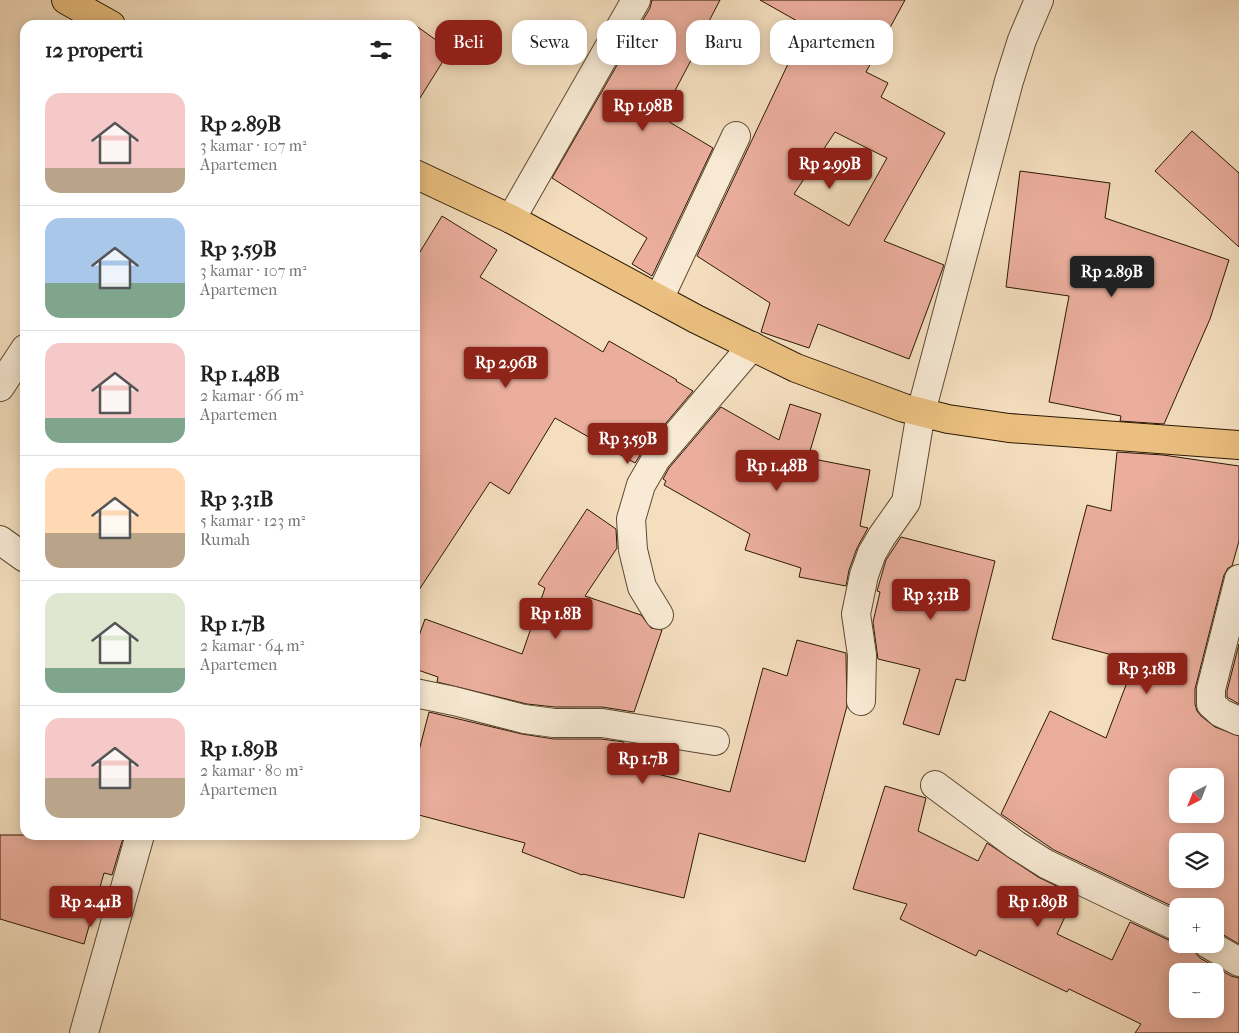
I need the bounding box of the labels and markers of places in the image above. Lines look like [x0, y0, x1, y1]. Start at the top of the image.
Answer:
pin: Rp 1.98B [591, 90, 695, 132]
pin: Rp 2.99B [778, 148, 882, 190]
pin: Rp 2.89B [1060, 256, 1164, 298]
pin: Rp 2.96B [454, 346, 558, 389]
pin: Rp 3.59B [576, 422, 680, 465]
pin: Rp 1.48B [725, 450, 829, 492]
pin: Rp 3.31B [879, 578, 983, 621]
pin: Rp 1.8B [510, 598, 602, 640]
pin: Rp 3.18B [1095, 652, 1199, 695]
pin: Rp 1.7B [597, 742, 689, 785]
pin: Rp 2.41B [39, 886, 143, 928]
pin: Rp 1.89B [986, 886, 1090, 928]

